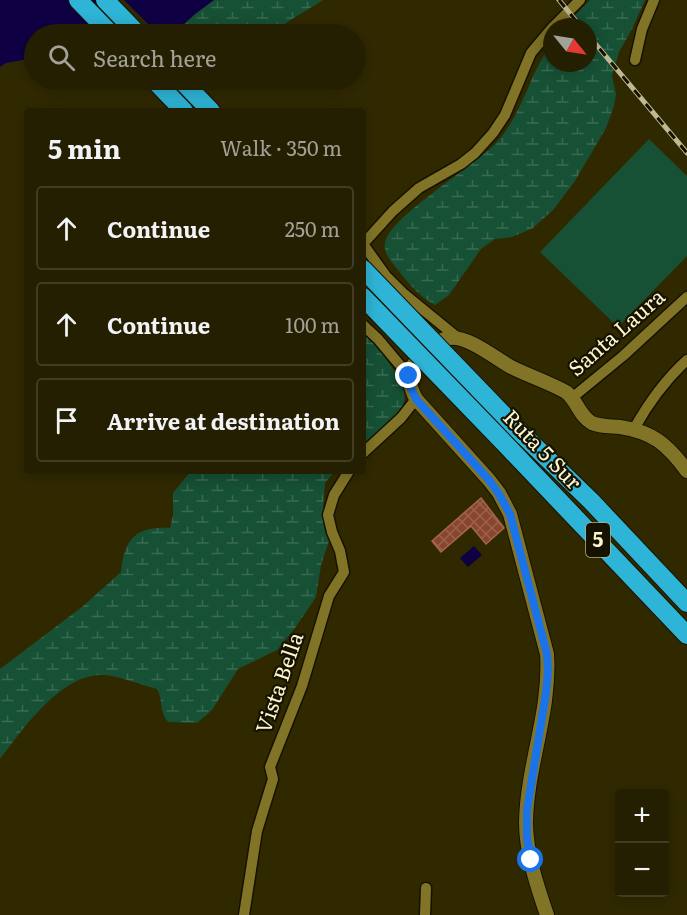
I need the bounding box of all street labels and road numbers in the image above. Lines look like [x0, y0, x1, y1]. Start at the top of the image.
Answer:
street label: Santa Laura [560, 280, 671, 382]
street label: Ruta 5 Sur [497, 401, 590, 495]
road number: 5 [586, 523, 610, 557]
street label: Vista Bella [246, 627, 310, 737]

